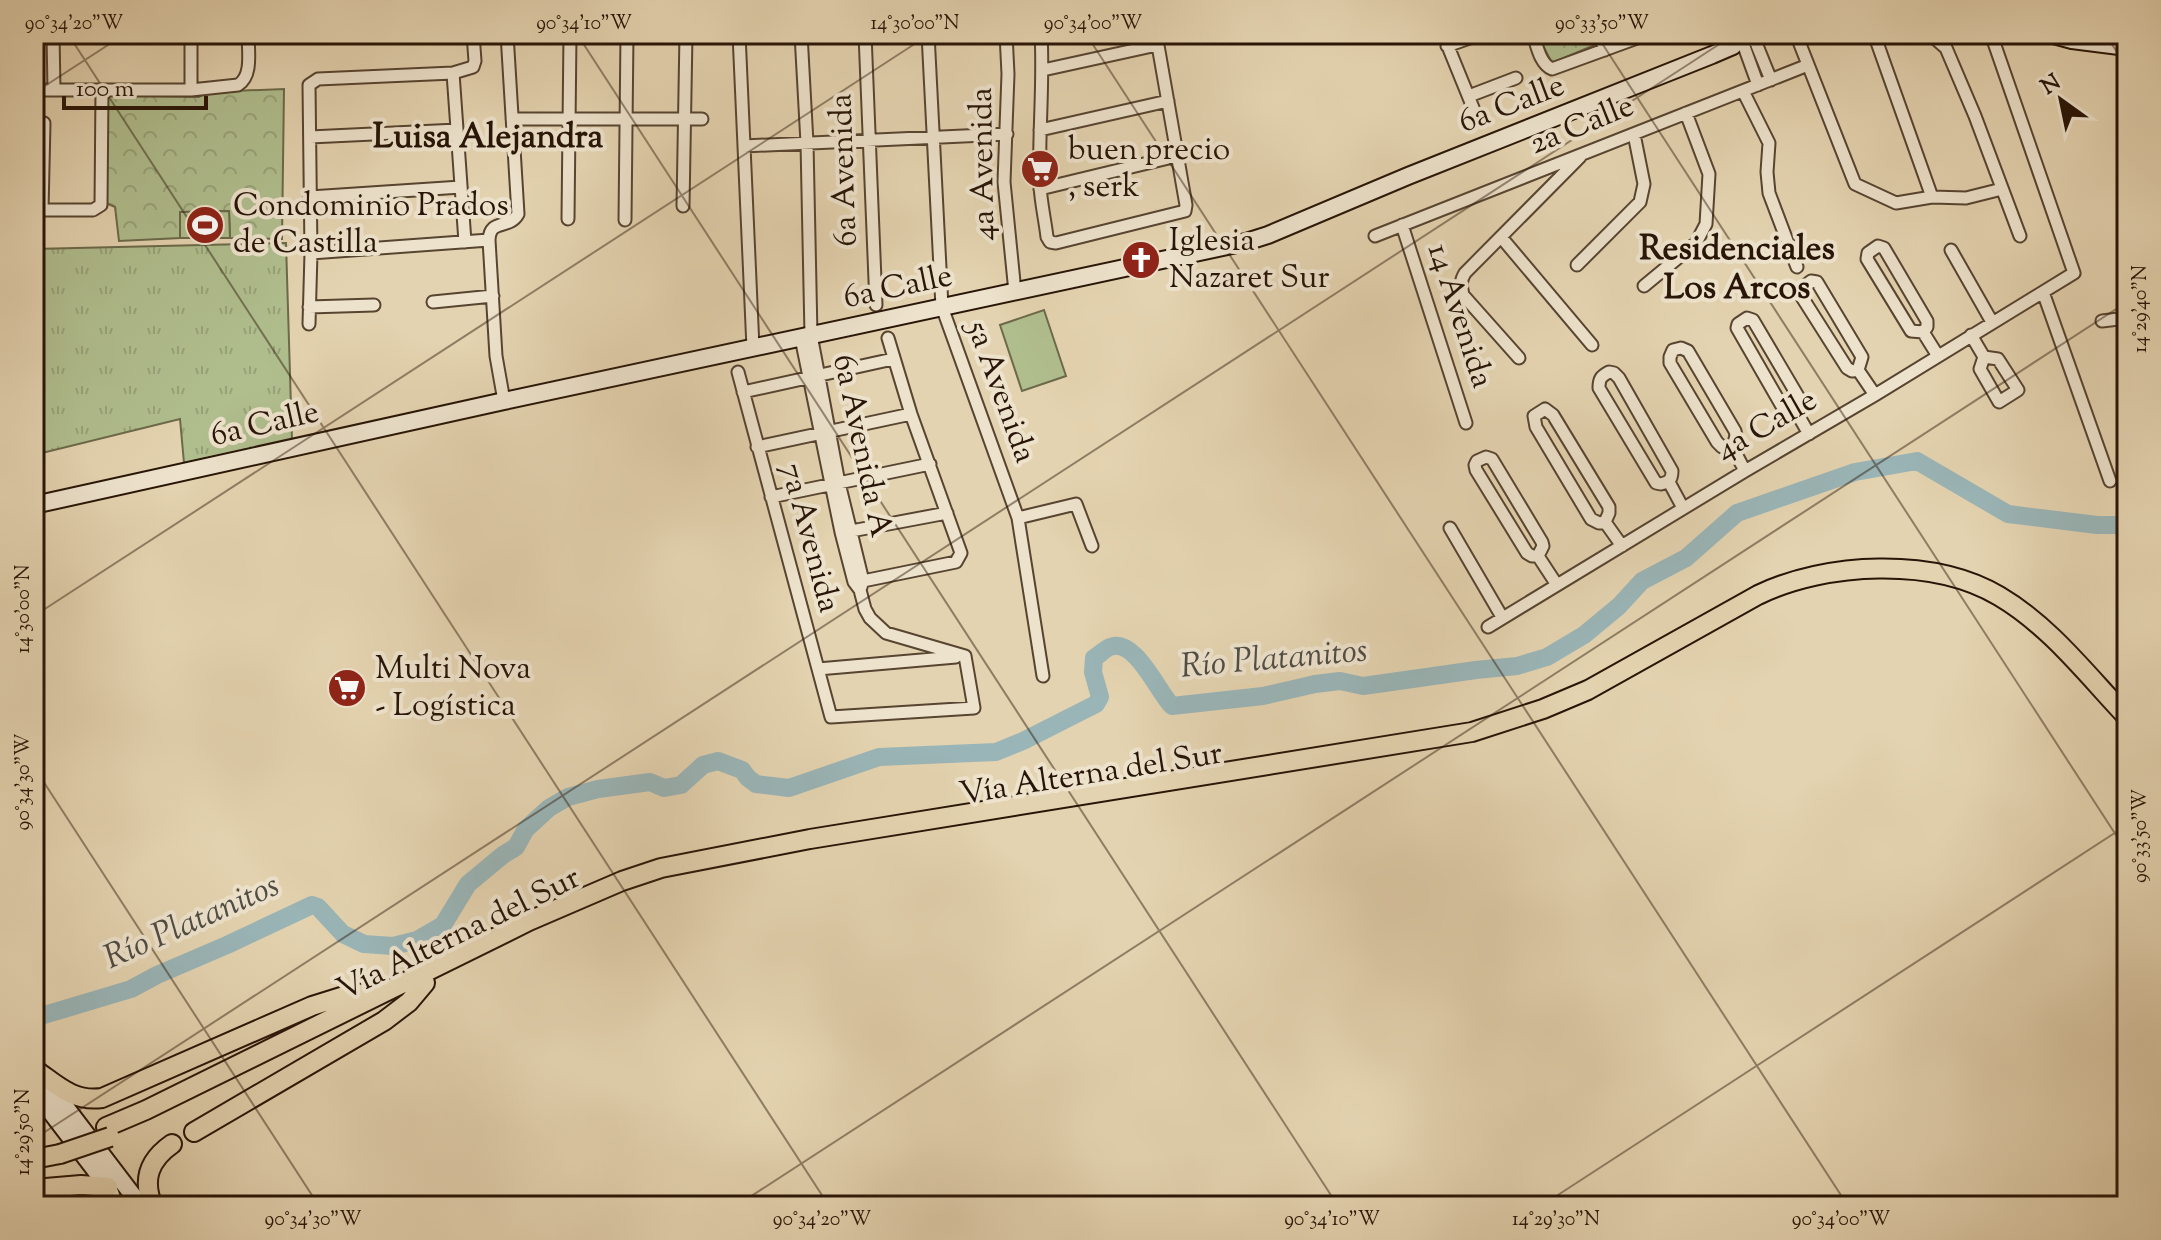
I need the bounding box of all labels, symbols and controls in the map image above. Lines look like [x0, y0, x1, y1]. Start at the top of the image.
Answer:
text: 90°34'20"W [25, 10, 123, 39]
text: 90°34'10"W [536, 10, 632, 39]
text: 14°30'00"N [870, 10, 960, 39]
text: 90°34'00"W [1044, 10, 1142, 39]
text: 90°33'50"W [1555, 10, 1649, 39]
scale bar [64, 60, 206, 110]
north arrow [2021, 60, 2101, 140]
street label: 6a Calle [1452, 64, 1572, 146]
text: N [2036, 67, 2068, 104]
text: 100 m [76, 73, 134, 107]
street label: 2a Calle [1523, 84, 1641, 168]
street label: 4a Avenida [960, 87, 1008, 241]
street label: 6a Avenida [819, 92, 871, 247]
district label: Luisa Alejandra [373, 114, 604, 163]
place label: buen precio , serk [1068, 128, 1230, 211]
supermarket icon: buen precio , serk [1019, 148, 1061, 190]
place label: Condominio Prados de Castilla [233, 184, 509, 267]
sports icon: Condominio Prados de Castilla [184, 204, 226, 246]
place label: Iglesia Nazaret Sur [1169, 219, 1330, 302]
district label: Residenciales Los Arcos [1639, 226, 1835, 314]
street label: 14 Avenida [1414, 238, 1504, 394]
church icon: Iglesia Nazaret Sur [1120, 239, 1162, 281]
street label: 6a Calle [839, 254, 957, 322]
text: 14°29'40"N [2127, 265, 2156, 353]
street label: 5a Avenida [952, 313, 1047, 470]
street label: 6a Avenida A [819, 350, 903, 542]
street label: 4a Calle [1708, 379, 1826, 473]
street label: 6a Calle [206, 390, 324, 460]
street label: 7a Avenida [767, 458, 851, 618]
text: 14°30'00"N [10, 564, 39, 654]
water label: Río Platanitos [1179, 627, 1369, 693]
place label: Multi Nova - Logística [375, 647, 531, 730]
supermarket icon: Multi Nova - Logística [326, 667, 368, 709]
street label: Vía Alterna del Sur [956, 732, 1226, 818]
text: 90°34'30"W [10, 733, 39, 831]
text: 90°33'50"W [2127, 789, 2156, 883]
street label: Vía Alterna del Sur [330, 856, 588, 1014]
water label: Río Platanitos [96, 863, 288, 983]
text: 14°29'50"N [10, 1089, 39, 1175]
text: 90°34'30"W [264, 1206, 362, 1235]
text: 90°34'20"W [773, 1206, 871, 1235]
text: 90°34'10"W [1284, 1206, 1380, 1235]
text: 14°29'30"N [1512, 1206, 1600, 1235]
text: 90°34'00"W [1792, 1206, 1890, 1235]

